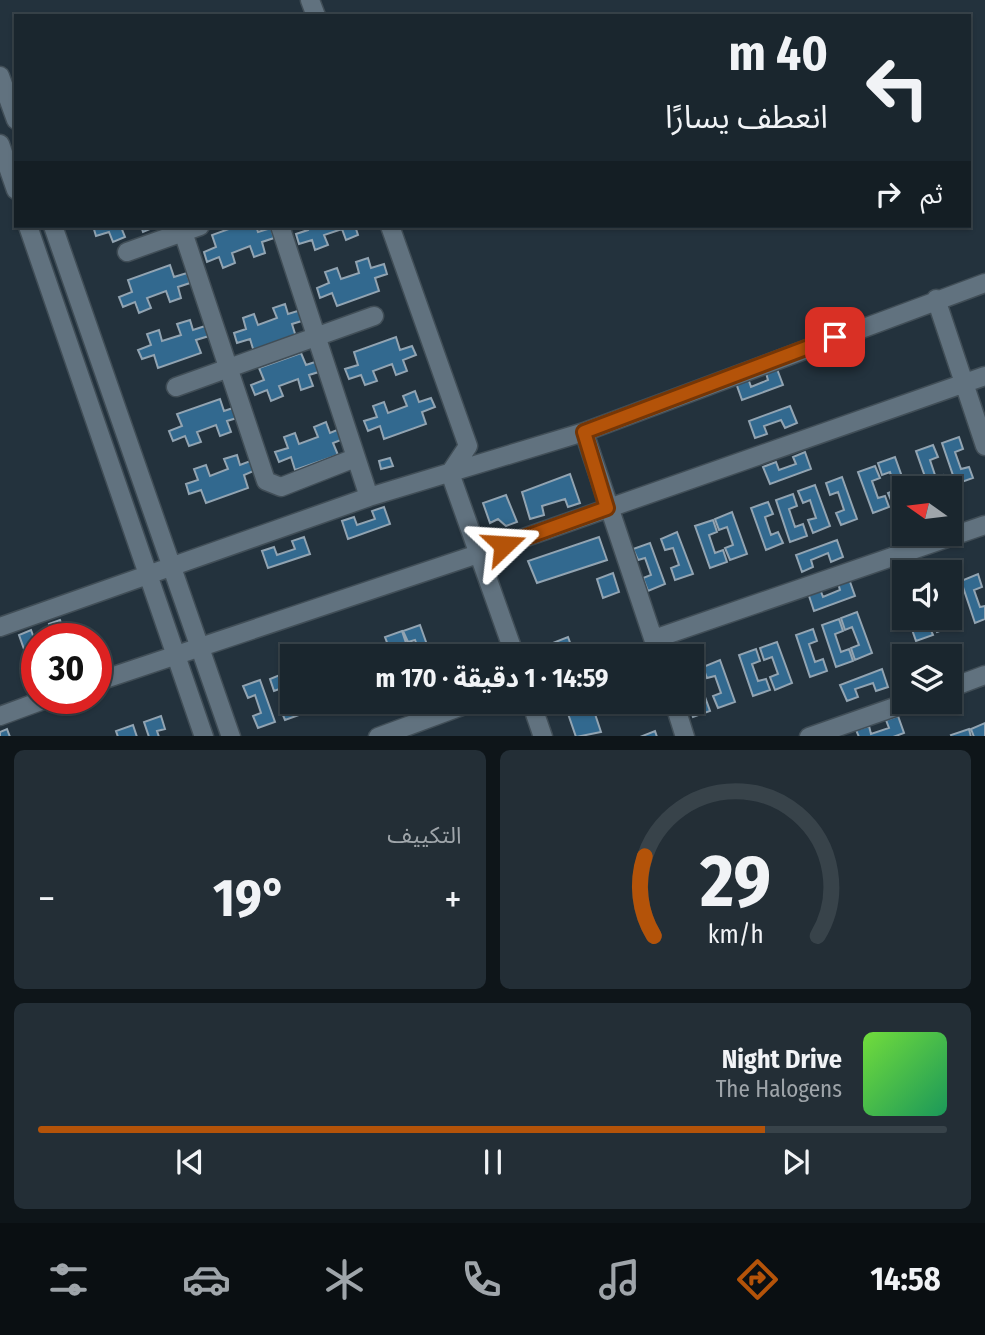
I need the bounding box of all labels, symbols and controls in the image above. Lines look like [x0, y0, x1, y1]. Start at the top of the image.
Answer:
text: 40 m [728, 24, 828, 83]
icon: left [852, 42, 943, 133]
text: انعطف يسارًا [665, 98, 828, 136]
icon: right [869, 175, 907, 213]
text: ثم [921, 179, 943, 210]
pin [805, 307, 865, 367]
icon: arrive [816, 318, 854, 356]
north arrow [892, 476, 962, 546]
map controls [892, 476, 962, 714]
position arrow [467, 508, 541, 582]
button: sound [892, 560, 962, 630]
speed limit sign: 30 [21, 623, 112, 714]
button: layers [892, 644, 962, 714]
text: 14:59 · 1 دقيقة · 170 m [375, 663, 609, 694]
text: التكييف [387, 821, 462, 849]
text: 29 [699, 838, 771, 925]
text: 19° [213, 867, 286, 930]
text: − [38, 876, 55, 922]
text: + [444, 876, 462, 922]
text: km/h [707, 919, 763, 949]
text: Night Drive [722, 1044, 842, 1075]
text: The Halogens [716, 1075, 842, 1103]
icon: previous [171, 1143, 209, 1181]
icon: pause [474, 1143, 512, 1181]
icon: next [777, 1143, 815, 1181]
icon: filters [44, 1255, 93, 1304]
icon: car [182, 1255, 231, 1304]
icon: climate [320, 1255, 369, 1304]
icon: phone [457, 1255, 506, 1304]
icon: music [595, 1255, 644, 1304]
icon: directions [733, 1255, 782, 1304]
text: 14:58 [870, 1260, 941, 1298]

